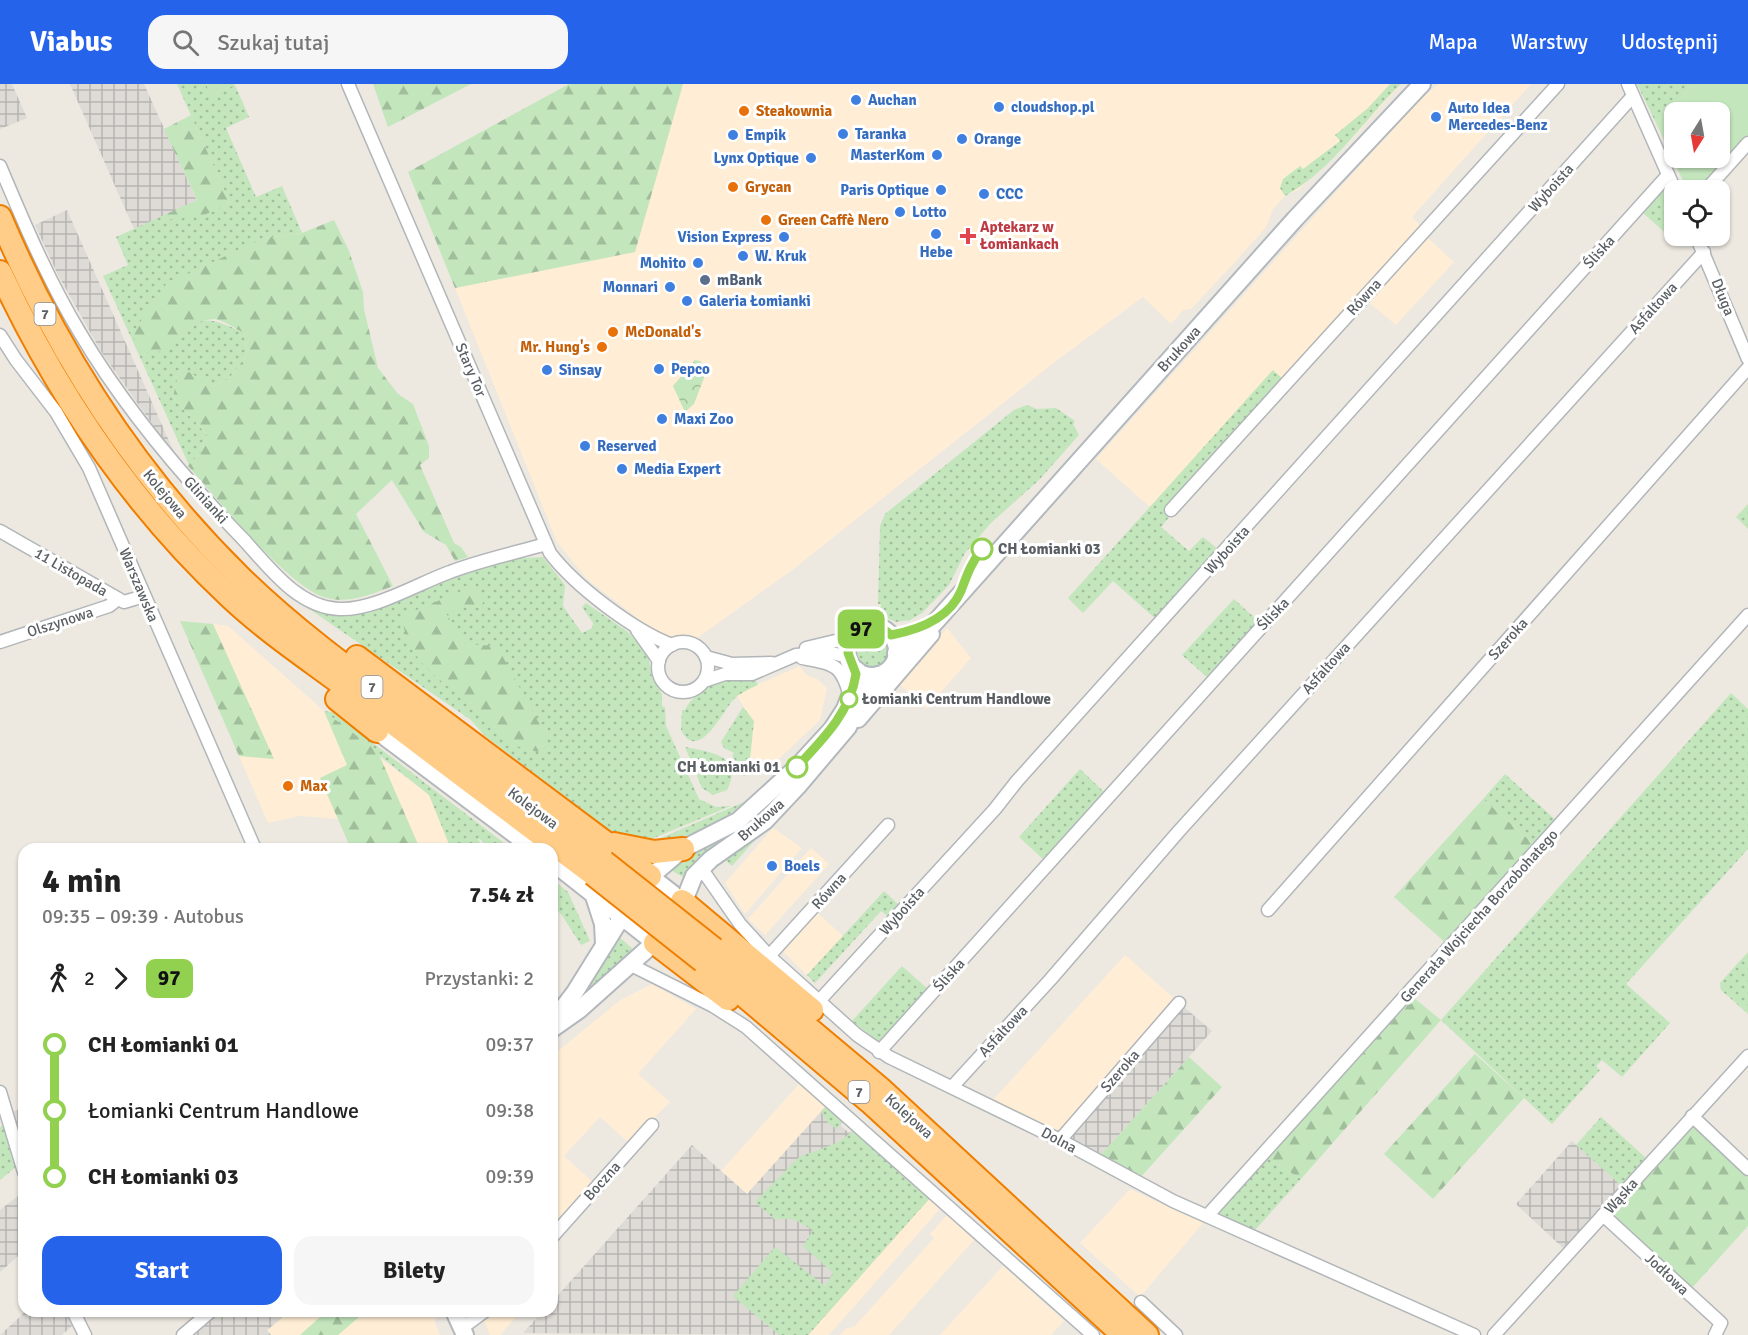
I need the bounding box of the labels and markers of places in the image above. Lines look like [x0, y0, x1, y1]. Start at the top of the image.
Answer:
place label: Auchan [868, 91, 917, 109]
marker: Auchan [849, 93, 863, 107]
place label: cloudshop.pl [1011, 98, 1095, 116]
place label: Auto Idea Mercedes-Benz [1448, 99, 1548, 134]
marker: cloudshop.pl [992, 100, 1006, 114]
place label: Steakownia [756, 102, 832, 120]
marker: Steakownia [737, 104, 751, 118]
marker: Auto Idea Mercedes-Benz [1429, 110, 1443, 124]
place label: Taranka [855, 125, 907, 143]
place label: Empik [745, 126, 786, 144]
marker: Taranka [836, 127, 850, 141]
marker: Empik [726, 128, 740, 142]
place label: Orange [974, 130, 1021, 148]
marker: Orange [955, 132, 969, 146]
place label: MasterKom [850, 146, 925, 164]
marker: MasterKom [930, 148, 944, 162]
place label: Lynx Optique [713, 149, 799, 167]
marker: Lynx Optique [804, 151, 818, 165]
place label: Grycan [745, 178, 792, 196]
marker: Grycan [726, 180, 740, 194]
place label: Paris Optique [840, 181, 929, 199]
marker: Paris Optique [934, 183, 948, 197]
place label: CCC [996, 185, 1023, 203]
marker: CCC [977, 187, 991, 201]
place label: Lotto [912, 203, 947, 221]
marker: Lotto [893, 205, 907, 219]
place label: Green Caffè Nero [778, 211, 889, 229]
marker: Green Caffè Nero [759, 213, 773, 227]
place label: Aptekarz w Łomiankach [979, 218, 1059, 253]
marker: Hebe [929, 227, 943, 241]
place label: Vision Express [678, 228, 772, 246]
marker: Aptekarz w Łomiankach [961, 229, 975, 243]
marker: Vision Express [777, 230, 791, 244]
place label: Hebe [919, 243, 953, 261]
place label: W. Kruk [755, 247, 807, 265]
marker: W. Kruk [736, 249, 750, 263]
place label: Mohito [640, 254, 686, 272]
marker: Mohito [691, 256, 705, 270]
place label: mBank [717, 271, 762, 289]
marker: mBank [698, 273, 712, 287]
place label: Monnari [603, 278, 658, 296]
marker: Monnari [663, 280, 677, 294]
place label: Galeria Łomianki [699, 292, 811, 310]
marker: Galeria Łomianki [680, 294, 694, 308]
place label: McDonald's [625, 323, 702, 341]
marker: McDonald's [606, 325, 620, 339]
place label: Mr. Hung's [520, 338, 590, 356]
marker: Mr. Hung's [595, 340, 609, 354]
place label: Pepco [671, 360, 710, 378]
place label: Sinsay [559, 361, 602, 379]
marker: Pepco [652, 362, 666, 376]
marker: Sinsay [540, 363, 554, 377]
place label: Maxi Zoo [674, 410, 734, 428]
marker: Maxi Zoo [655, 412, 669, 426]
place label: Reserved [597, 437, 657, 455]
marker: Reserved [578, 439, 592, 453]
place label: Media Expert [634, 460, 721, 478]
marker: Media Expert [615, 462, 629, 476]
marker: CH Łomianki 03 [971, 538, 993, 560]
place label: CH Łomianki 03 [998, 540, 1101, 558]
marker: Łomianki Centrum Handlowe [840, 690, 858, 708]
place label: Łomianki Centrum Handlowe [861, 690, 1051, 708]
marker: CH Łomianki 01 [786, 756, 808, 778]
place label: CH Łomianki 01 [677, 758, 780, 776]
place label: Max [300, 777, 328, 795]
marker: Max [281, 779, 295, 793]
place label: Boels [784, 857, 820, 875]
marker: Boels [765, 859, 779, 873]

